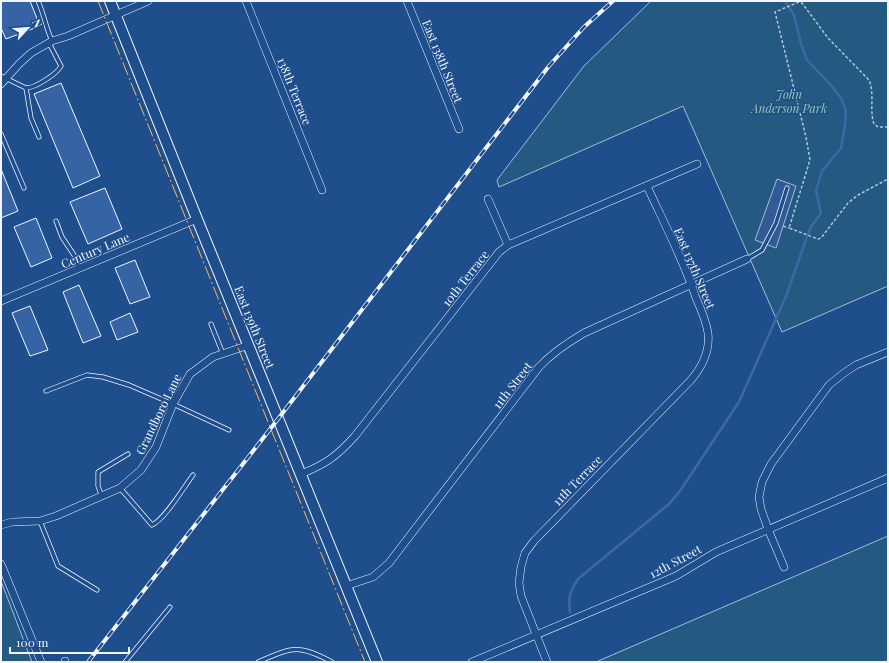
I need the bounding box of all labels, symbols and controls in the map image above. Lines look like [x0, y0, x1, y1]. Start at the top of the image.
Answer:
north arrow [8, 8, 48, 48]
text: N [29, 17, 46, 30]
street label: East 138th Street [419, 17, 467, 106]
street label: 138th Terrace [274, 55, 316, 127]
park label: John Anderson Park [749, 86, 827, 116]
street label: East 137th Street [671, 225, 720, 312]
street label: Century Lane [58, 228, 132, 272]
street label: 10th Terrace [438, 247, 492, 309]
street label: East 139th Street [231, 283, 279, 371]
street label: 11th Street [489, 358, 536, 412]
street label: Grandboro Lane [131, 371, 185, 457]
street label: 11th Terrace [549, 451, 605, 509]
street label: 12th Street [646, 540, 704, 581]
scale bar [10, 629, 129, 655]
text: 100 m [16, 634, 49, 650]

